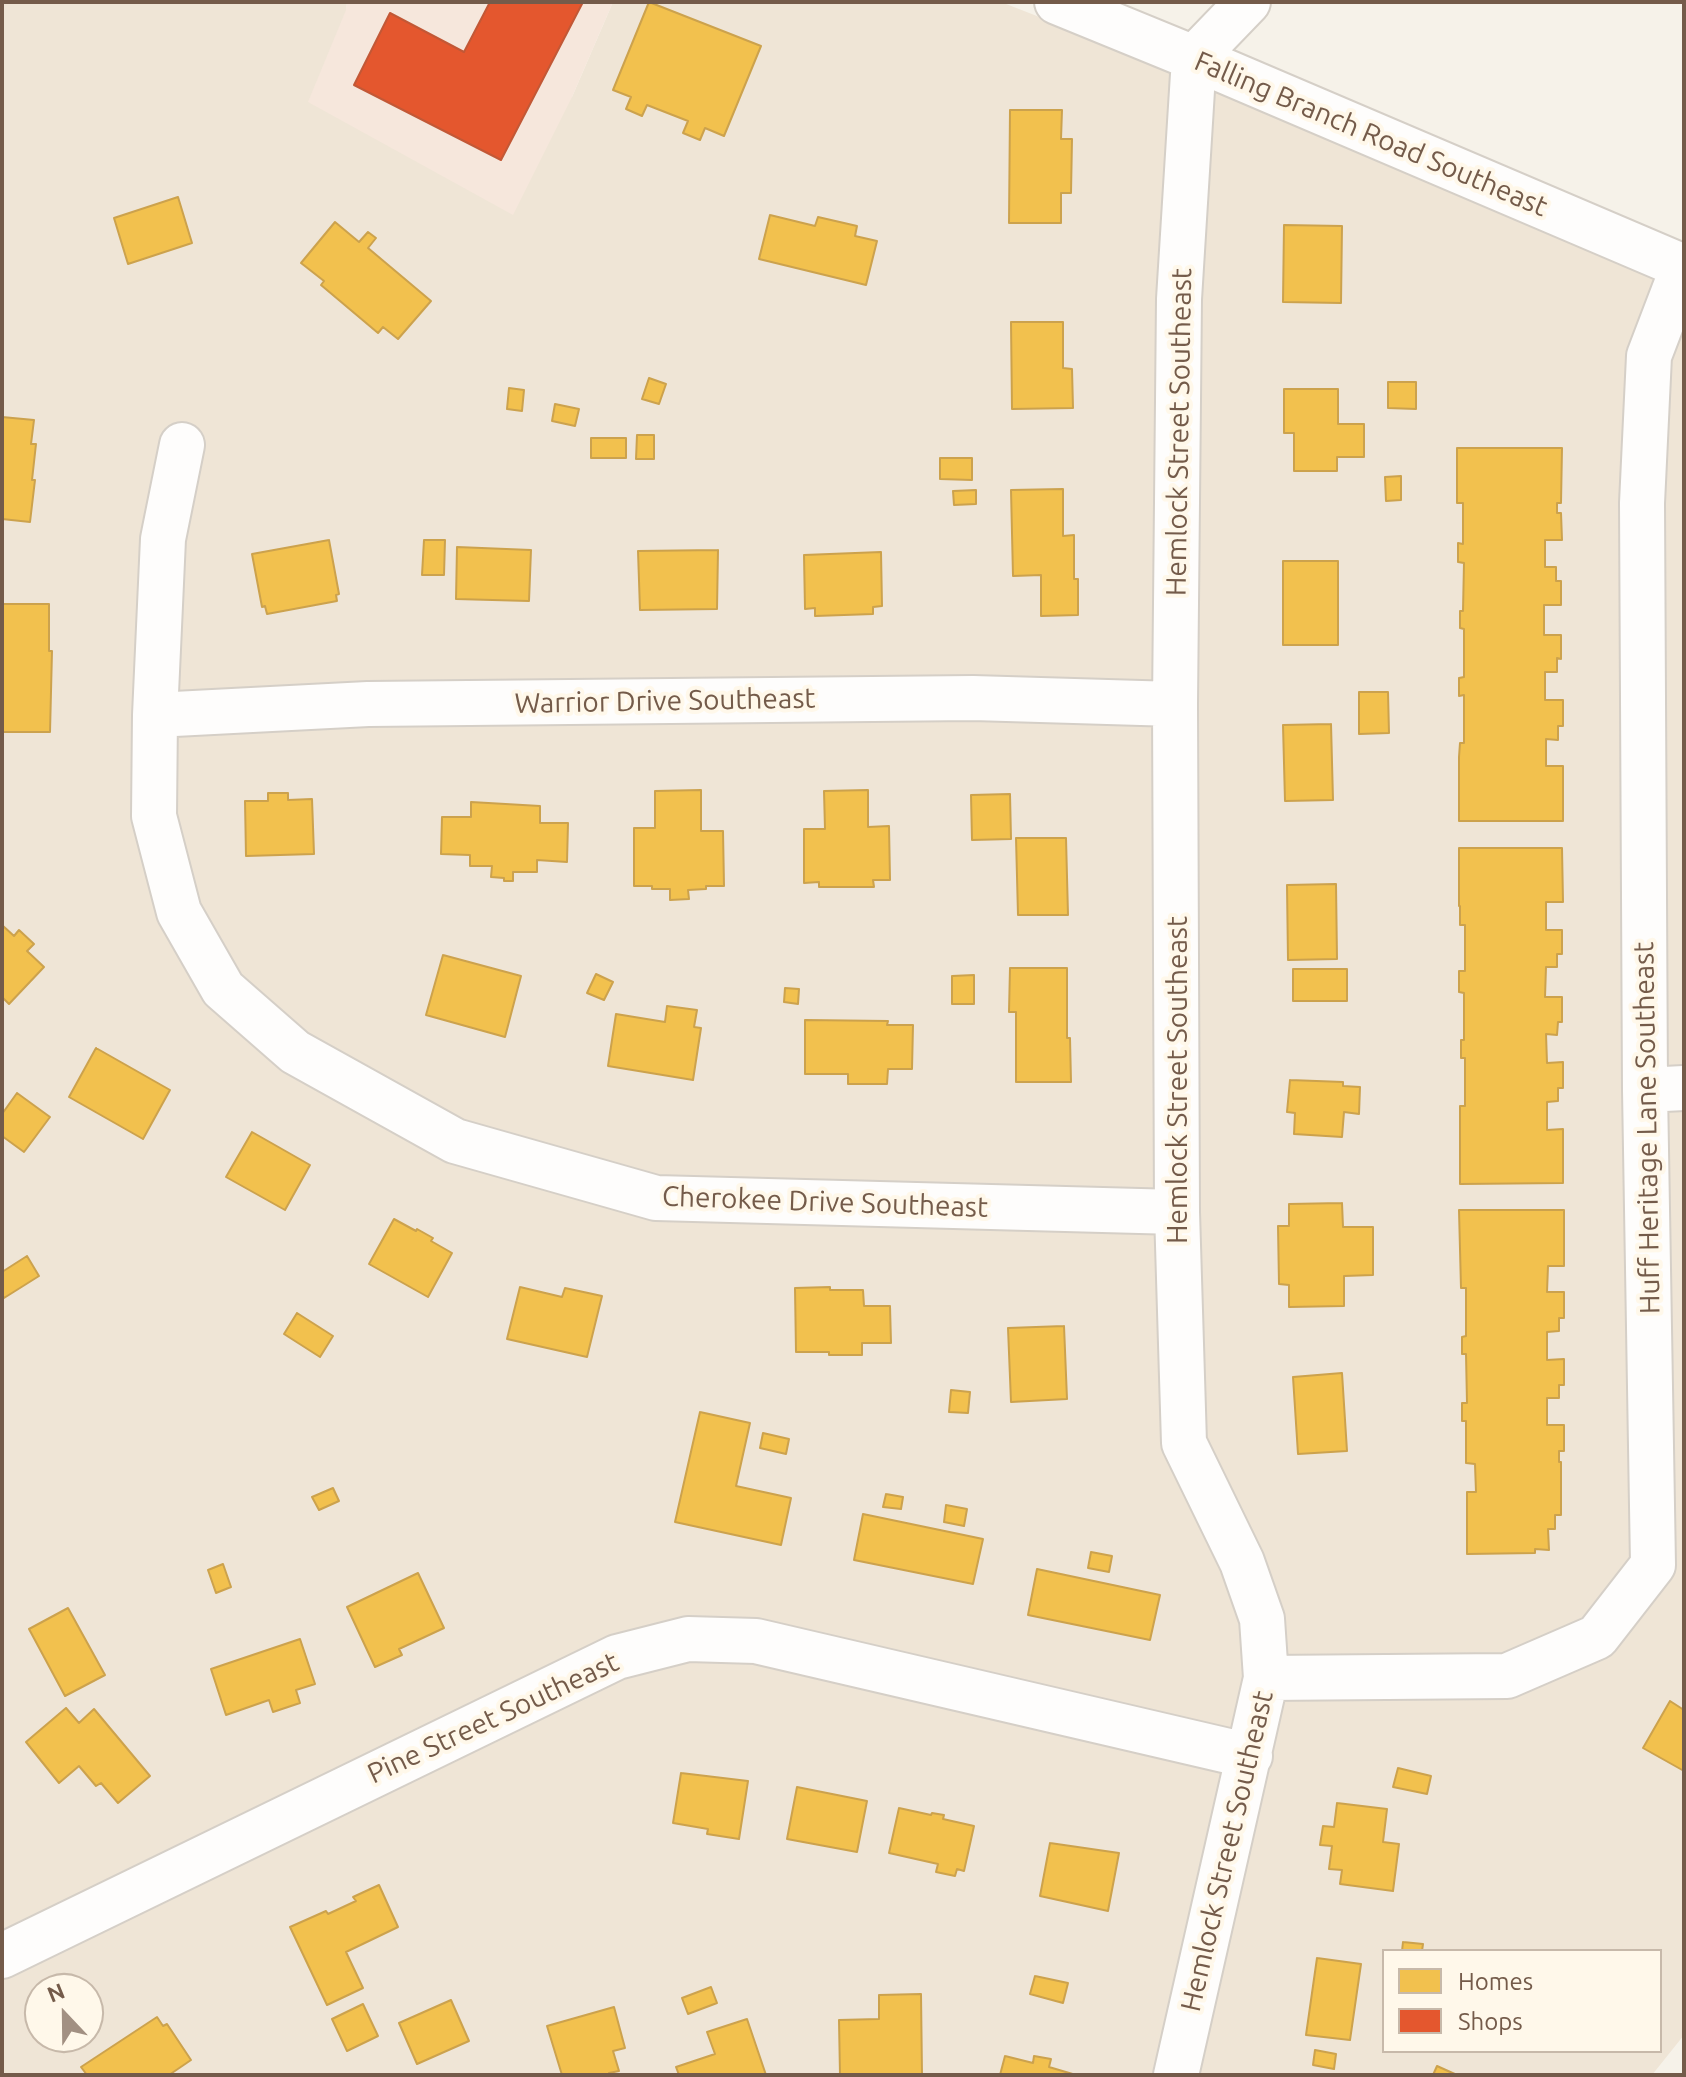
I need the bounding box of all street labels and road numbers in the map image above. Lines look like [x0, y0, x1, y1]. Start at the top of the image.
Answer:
street label: Falling Branch Road Southeast [1189, 44, 1553, 224]
street label: Hemlock Street Southeast [1159, 268, 1199, 596]
street label: Warrior Drive Southeast [514, 682, 816, 720]
street label: Hemlock Street Southeast [1161, 916, 1195, 1244]
street label: Huff Heritage Lane Southeast [1627, 941, 1667, 1315]
street label: Cherokee Drive Southeast [661, 1180, 989, 1224]
street label: Pine Street Southeast [362, 1645, 624, 1791]
street label: Hemlock Street Southeast [1174, 1687, 1280, 2015]

